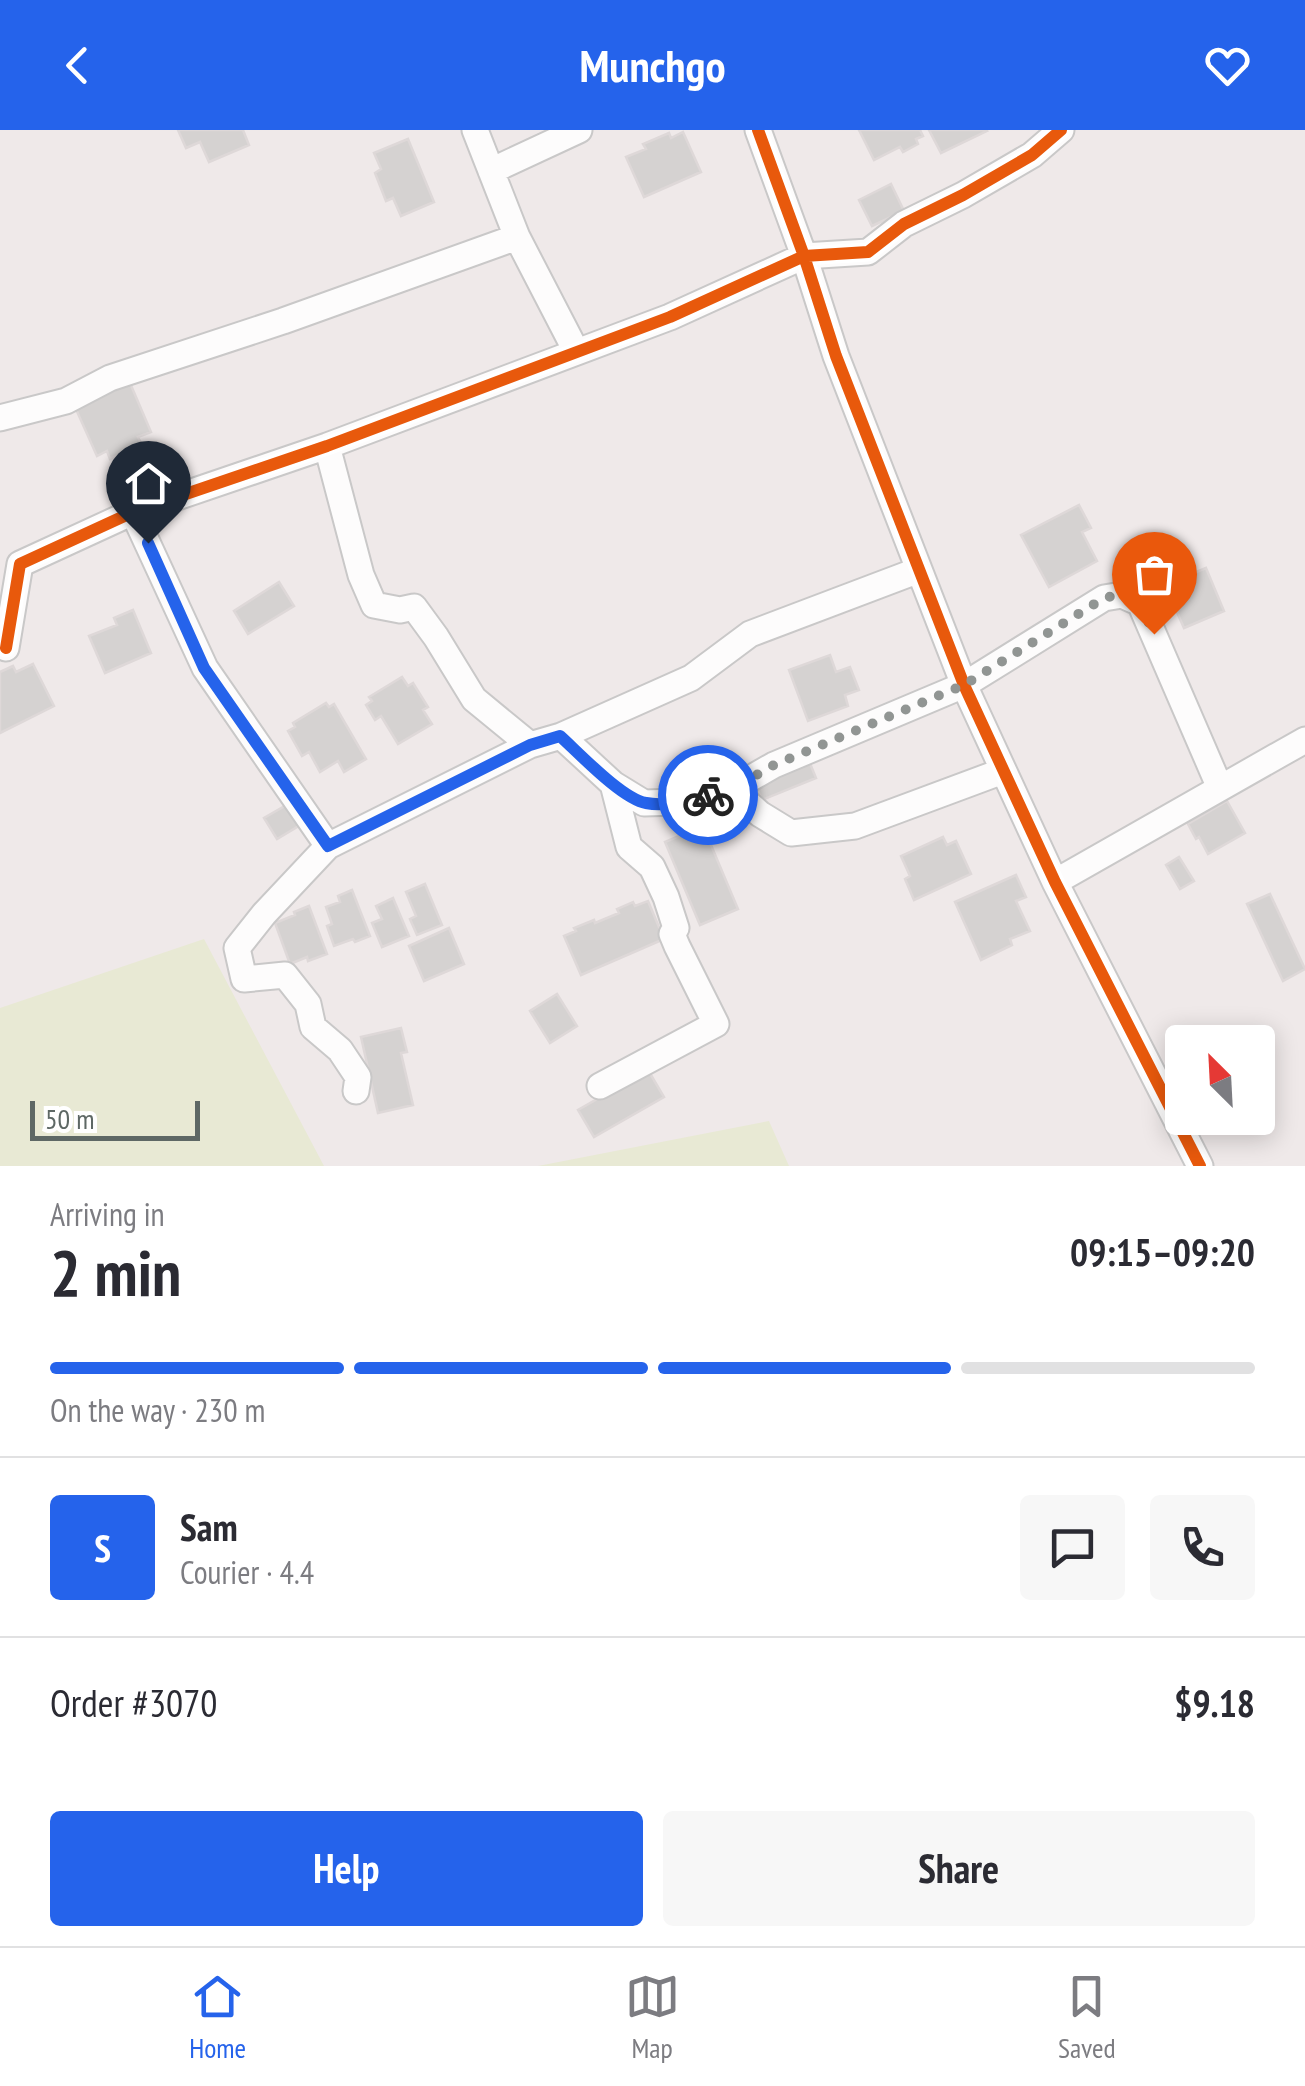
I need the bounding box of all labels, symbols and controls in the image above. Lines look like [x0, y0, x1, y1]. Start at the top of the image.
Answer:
text: Munchgo [579, 36, 726, 94]
icon: back [50, 38, 105, 93]
icon: heart [1200, 38, 1255, 93]
pin [106, 441, 191, 544]
icon: home [121, 456, 176, 511]
pin [1112, 532, 1197, 635]
icon: bag [1127, 547, 1182, 602]
courier [658, 745, 758, 845]
icon: bike [681, 768, 736, 823]
north arrow [1165, 1025, 1275, 1135]
map controls [1165, 1025, 1275, 1135]
scale bar [30, 1096, 200, 1140]
text: 50 m [45, 1100, 94, 1137]
text: Arriving in [50, 1193, 165, 1235]
text: 09:15–09:20 [1070, 1227, 1255, 1276]
text: 2 min [50, 1230, 181, 1314]
text: On the way · 230 m [50, 1389, 265, 1431]
button: chat [1020, 1495, 1125, 1600]
button: phone [1150, 1495, 1255, 1600]
text: Sam [180, 1502, 238, 1551]
text: S [94, 1523, 111, 1572]
text: Courier · 4.4 [180, 1551, 314, 1593]
text: Order #3070 [50, 1678, 217, 1727]
text: $9.18 [1174, 1678, 1255, 1727]
button: Help [50, 1811, 643, 1926]
button: Share [663, 1811, 1255, 1926]
tab: Home [189, 1969, 246, 2066]
tab: Map [625, 1969, 680, 2066]
tab: Saved [1058, 1969, 1116, 2066]

